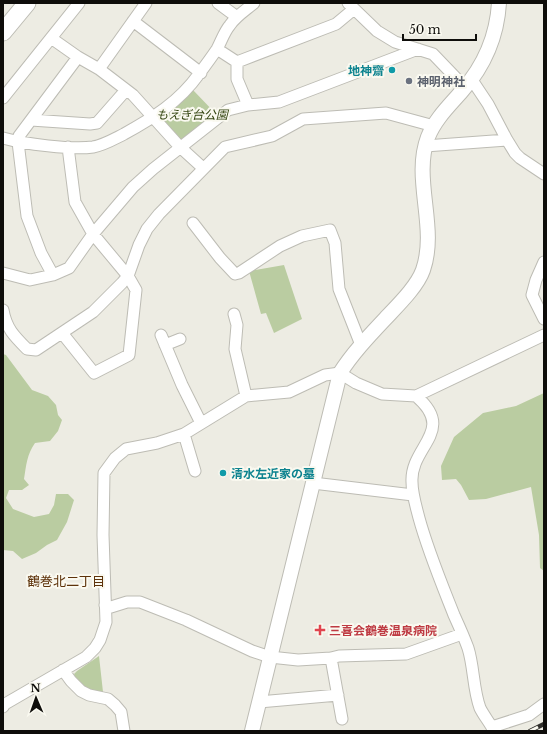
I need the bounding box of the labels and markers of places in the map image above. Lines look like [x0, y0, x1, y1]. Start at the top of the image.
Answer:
place label: 地神齋 [348, 63, 384, 78]
marker: 地神齋 [387, 65, 397, 75]
place label: 神明神社 [417, 74, 465, 89]
marker: 神明神社 [404, 76, 414, 86]
place label: 清水左近家の墓 [231, 466, 315, 481]
marker: 清水左近家の墓 [218, 468, 228, 478]
place label: 三喜会鶴巻温泉病院 [329, 623, 437, 638]
marker: 三喜会鶴巻温泉病院 [314, 624, 326, 636]

